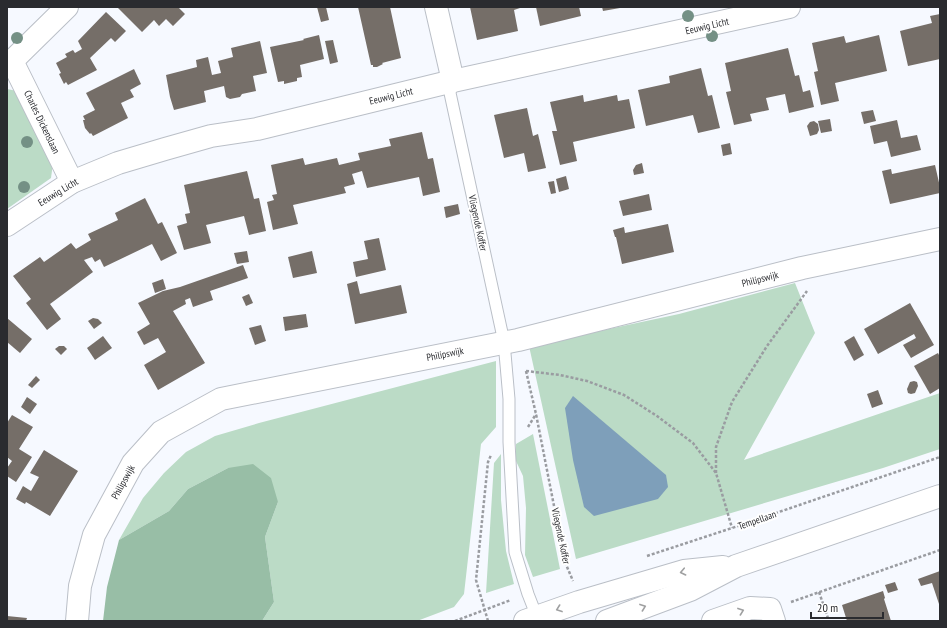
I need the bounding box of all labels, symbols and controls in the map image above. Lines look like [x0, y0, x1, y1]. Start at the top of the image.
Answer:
street label: Eeuwig Licht [684, 15, 730, 37]
street label: Eeuwig Licht [368, 84, 414, 108]
street label: Charles Dickenslaan [21, 88, 63, 156]
street label: Eeuwig Licht [36, 175, 81, 209]
street label: Vliegende Koffer [465, 193, 490, 253]
street label: Philipswijk [740, 268, 780, 290]
street label: Philipswijk [425, 344, 465, 364]
street label: Philipswijk [108, 462, 138, 502]
street label: Vliegende Koffer [548, 506, 573, 566]
street label: Tempellaan [736, 507, 778, 533]
one-way arrow [680, 568, 687, 576]
scale bar [811, 594, 883, 620]
text: 20 m [817, 600, 838, 615]
one-way arrow [555, 604, 562, 613]
one-way arrow [640, 604, 647, 612]
one-way arrow [737, 607, 744, 616]

